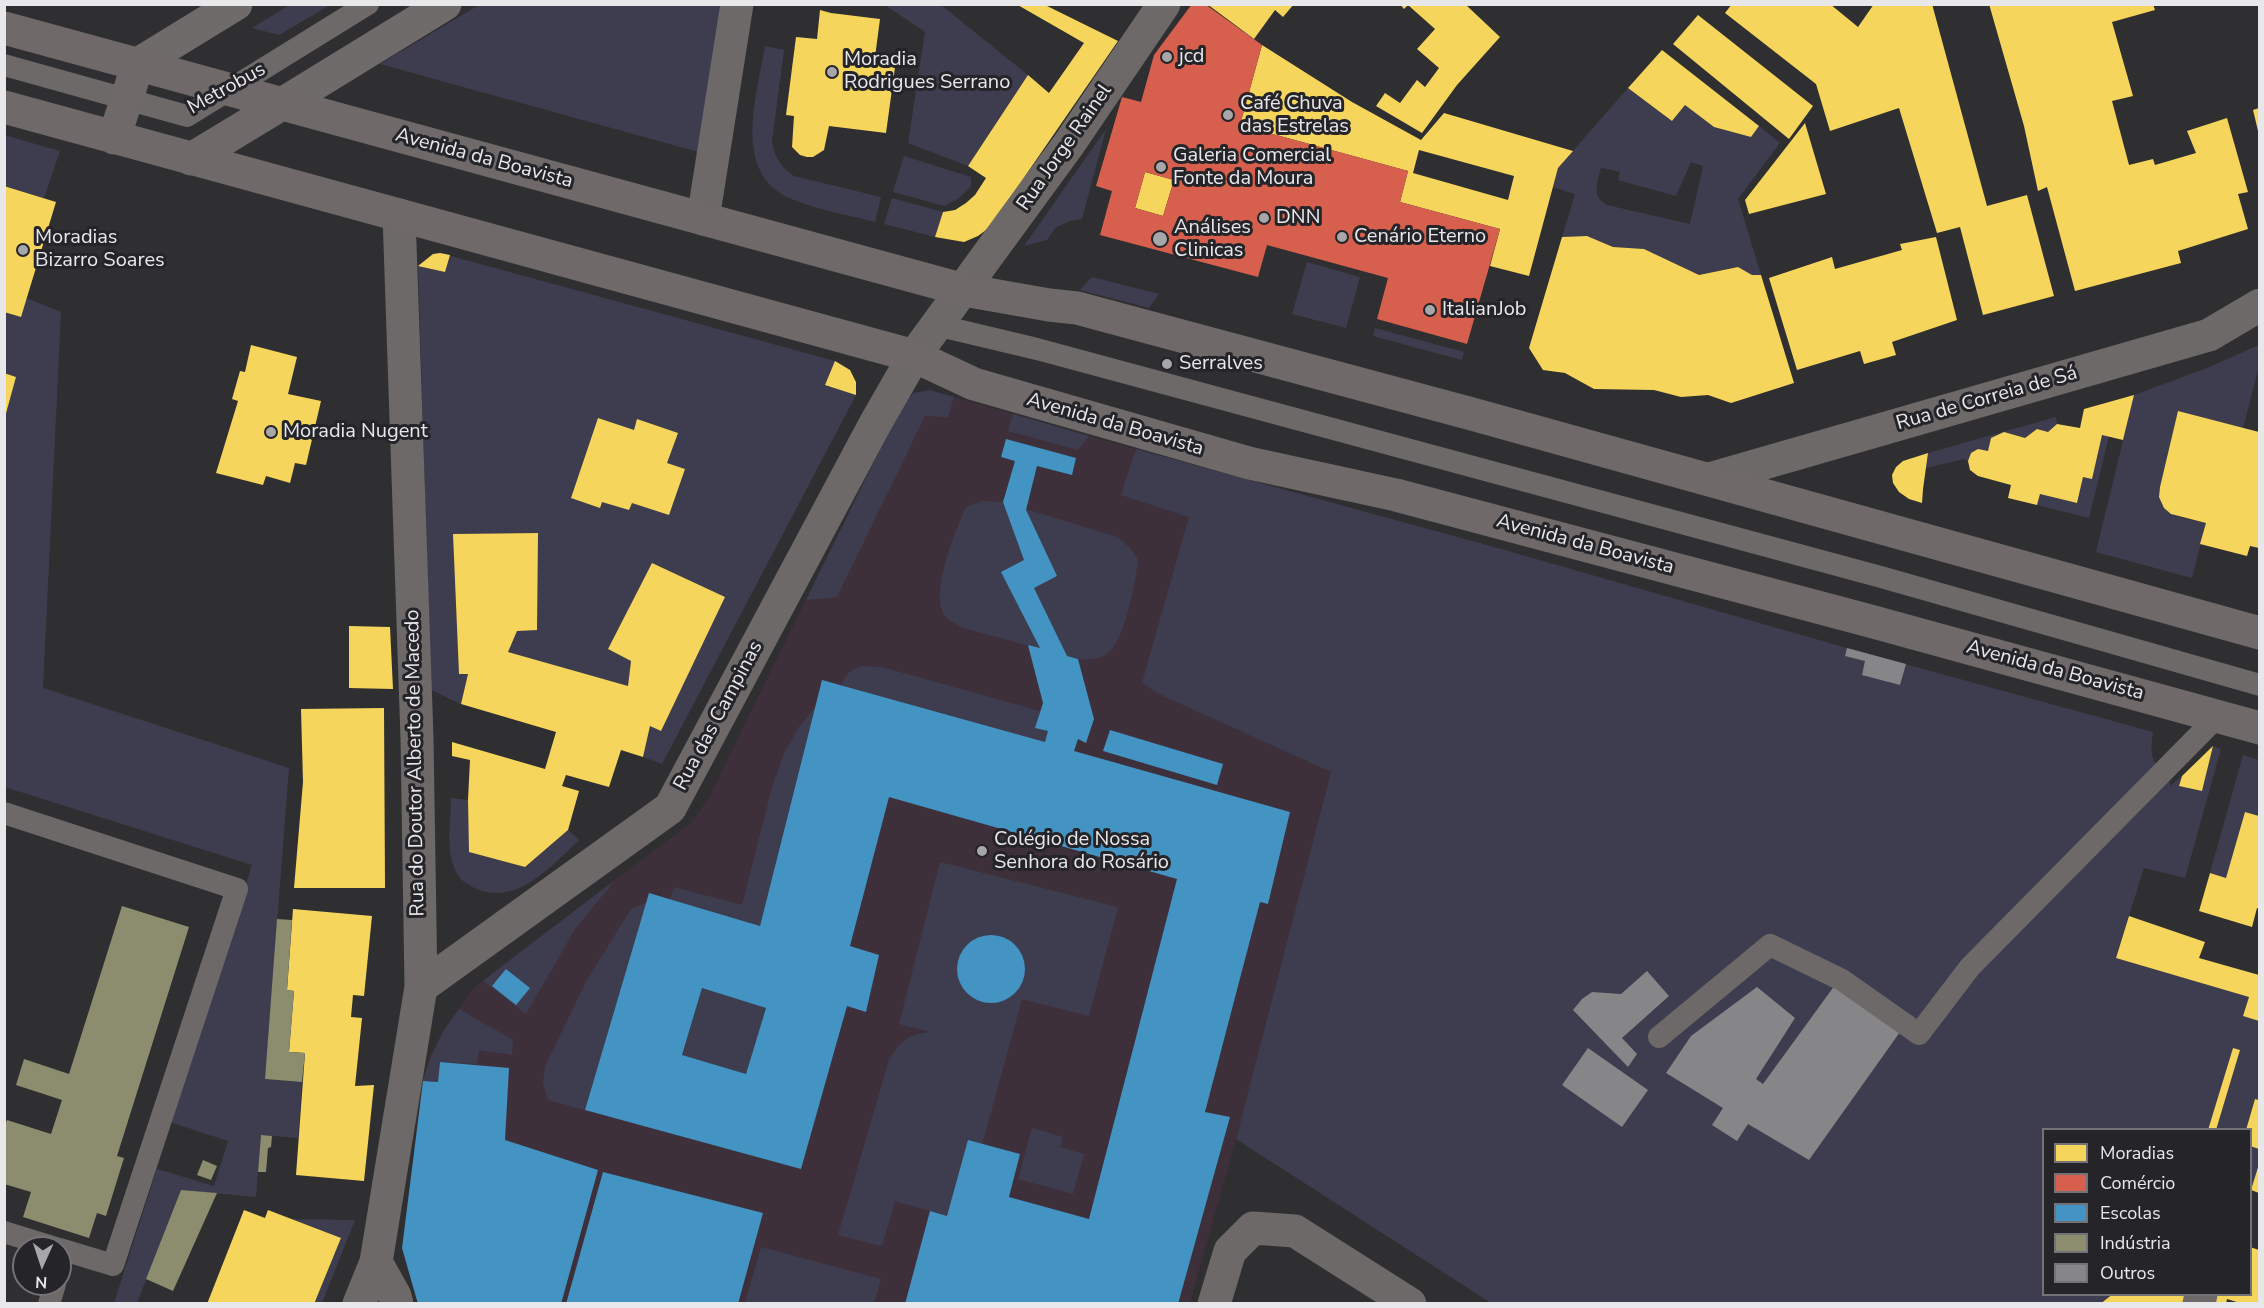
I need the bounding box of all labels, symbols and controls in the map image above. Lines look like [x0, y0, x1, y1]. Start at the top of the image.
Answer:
place label: jcd [1179, 45, 1204, 69]
place label: Moradia Rodrigues Serrano [844, 48, 1010, 95]
marker: jcd [1160, 50, 1174, 64]
street label: Metrobus [184, 58, 270, 120]
marker: Moradia Rodrigues Serrano [825, 65, 839, 79]
street label: Rua Jorge Rainel [1012, 80, 1118, 216]
place label: Café Chuva das Estrelas [1240, 92, 1349, 139]
marker: Café Chuva das Estrelas [1221, 108, 1235, 122]
street label: Avenida da Boavista [393, 124, 575, 194]
place label: Galeria Comercial Fonte da Moura [1173, 144, 1331, 191]
marker: Galeria Comercial Fonte da Moura [1154, 160, 1168, 174]
place label: DNN [1276, 206, 1320, 230]
marker: DNN [1257, 211, 1271, 225]
place label: Análises Clinicas [1174, 216, 1251, 263]
place label: Cenário Eterno [1354, 225, 1486, 249]
place label: Moradias Bizarro Soares [35, 226, 165, 273]
marker: Análises Clinicas [1151, 230, 1169, 248]
marker: Cenário Eterno [1335, 230, 1349, 244]
marker: Moradias Bizarro Soares [16, 243, 30, 257]
place label: ItalianJob [1442, 298, 1526, 322]
marker: ItalianJob [1423, 303, 1437, 317]
place label: Serralves [1179, 352, 1263, 376]
marker: Serralves [1160, 357, 1174, 371]
street label: Rua de Correia de Sá [1894, 362, 2080, 436]
street label: Avenida da Boavista [1024, 388, 1206, 462]
place label: Moradia Nugent [283, 420, 428, 444]
marker: Moradia Nugent [264, 425, 278, 439]
street label: Avenida da Boavista [1494, 510, 1676, 580]
street label: Rua do Doutor Alberto de Macedo [401, 609, 431, 917]
street label: Avenida da Boavista [1964, 636, 2146, 706]
street label: Rua das Campinas [669, 637, 769, 795]
place label: Colégio de Nossa Senhora do Rosário [994, 828, 1169, 875]
marker: Colégio de Nossa Senhora do Rosário [975, 844, 989, 858]
legend [2042, 1128, 2252, 1296]
text: Moradias [2100, 1141, 2174, 1165]
text: Comércio [2100, 1171, 2175, 1195]
text: Escolas [2100, 1201, 2161, 1225]
text: Indústria [2100, 1231, 2170, 1255]
north arrow [12, 1236, 72, 1296]
text: Outros [2100, 1261, 2155, 1285]
text: N [35, 1271, 48, 1293]

